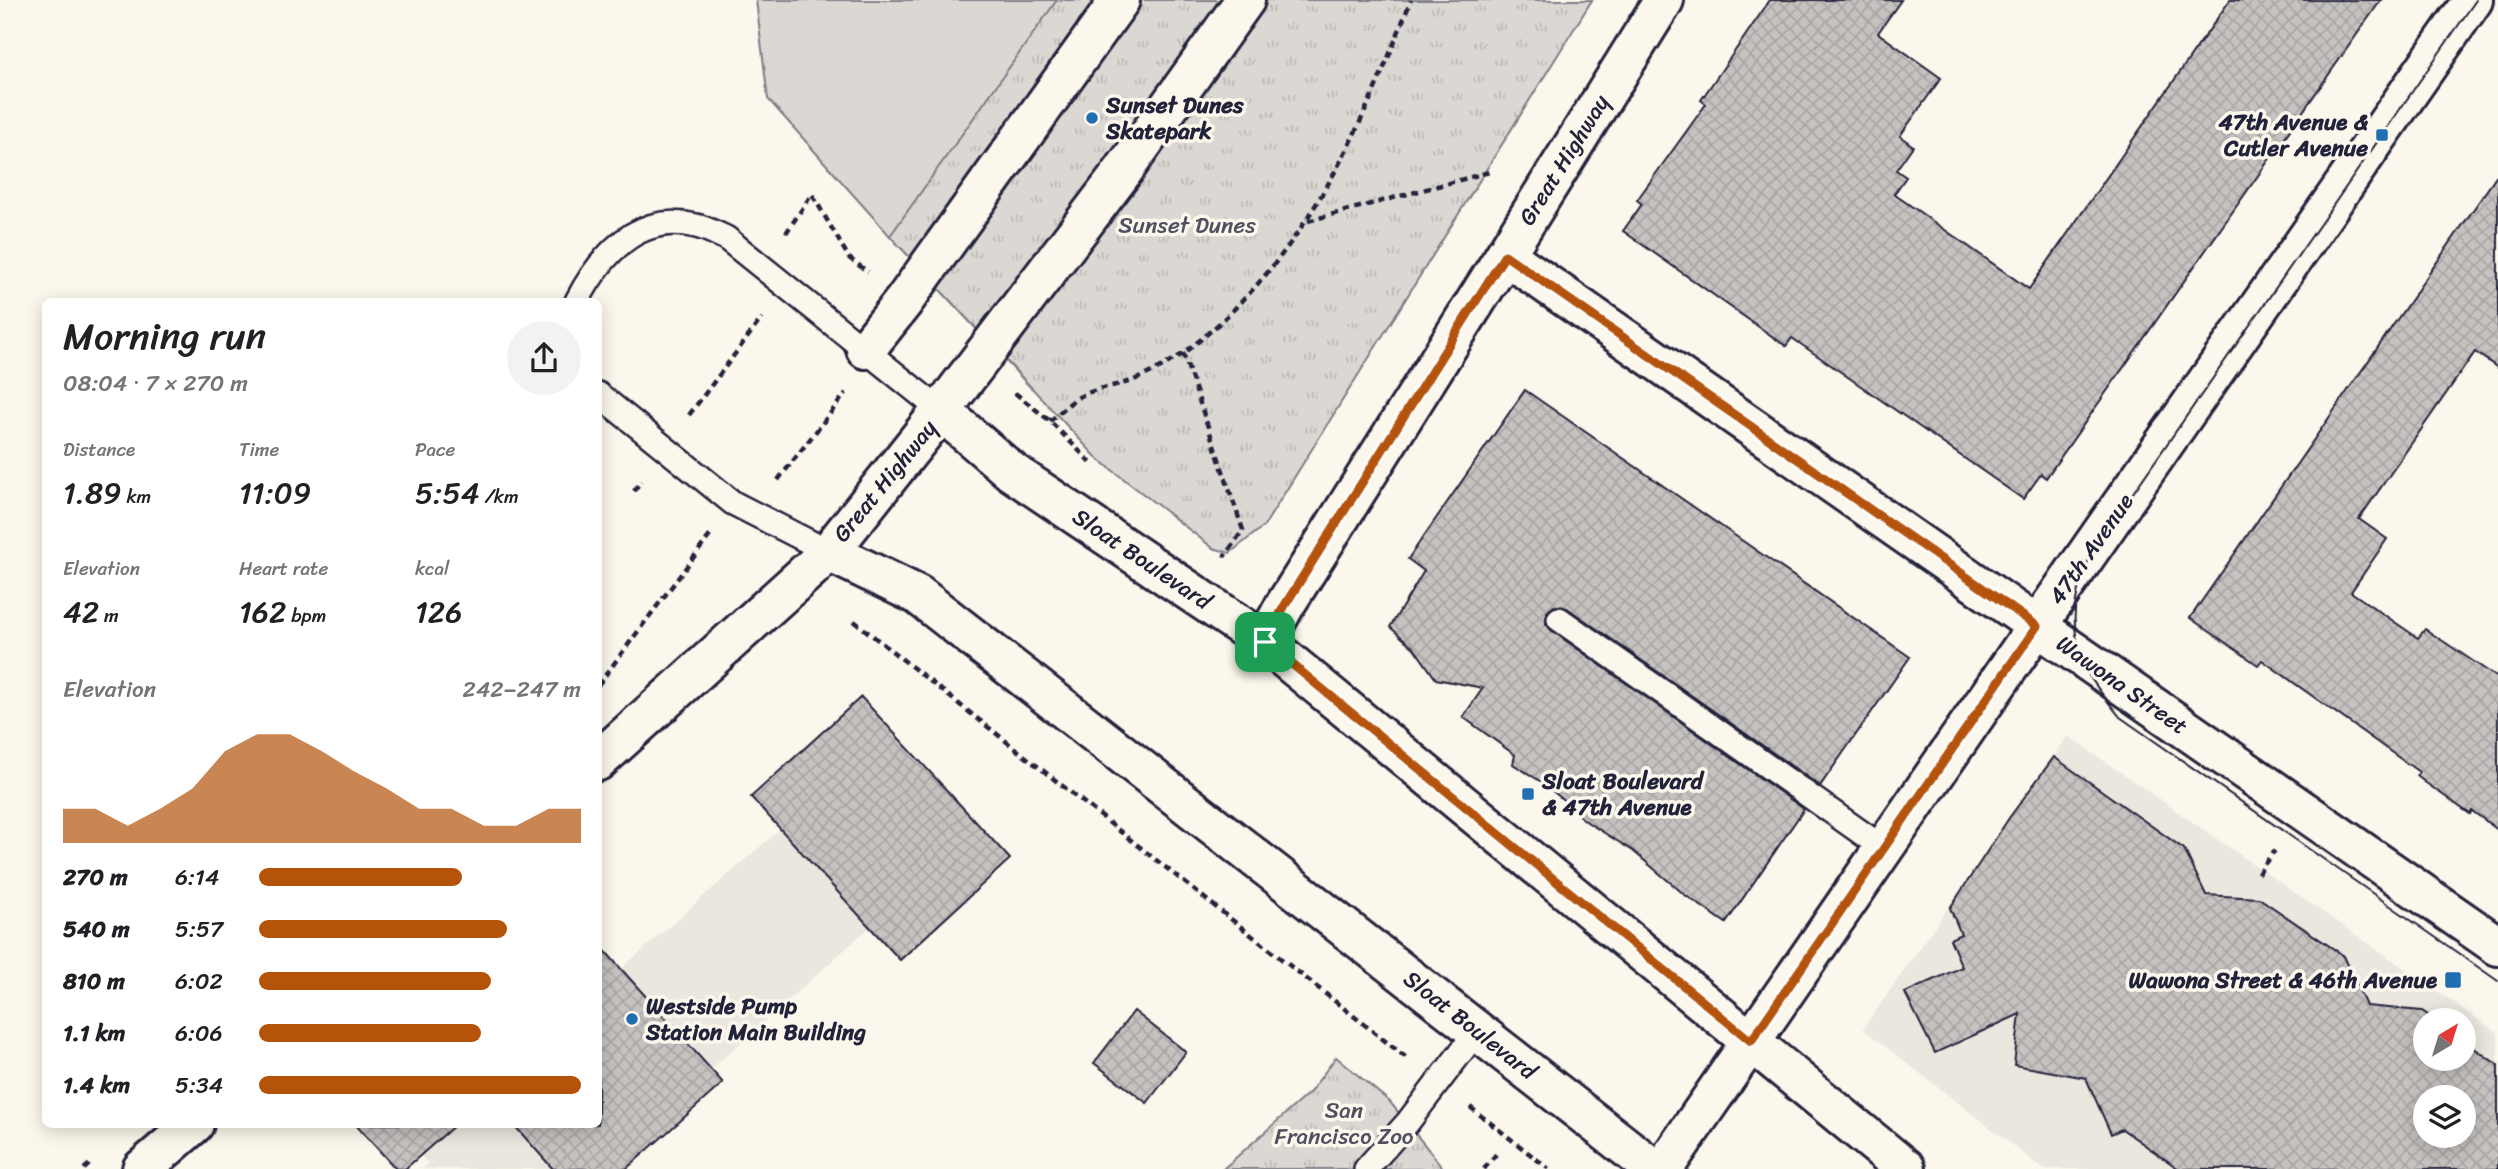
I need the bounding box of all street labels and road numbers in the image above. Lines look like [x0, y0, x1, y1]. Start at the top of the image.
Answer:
street label: Great Highway [1507, 86, 1621, 234]
street label: Great Highway [822, 410, 948, 552]
street label: 47th Avenue [2037, 484, 2145, 614]
street label: Sloat Boulevard [1064, 497, 1222, 622]
street label: Wawona Street [2047, 624, 2197, 746]
street label: Sloat Boulevard [1394, 959, 1547, 1092]

